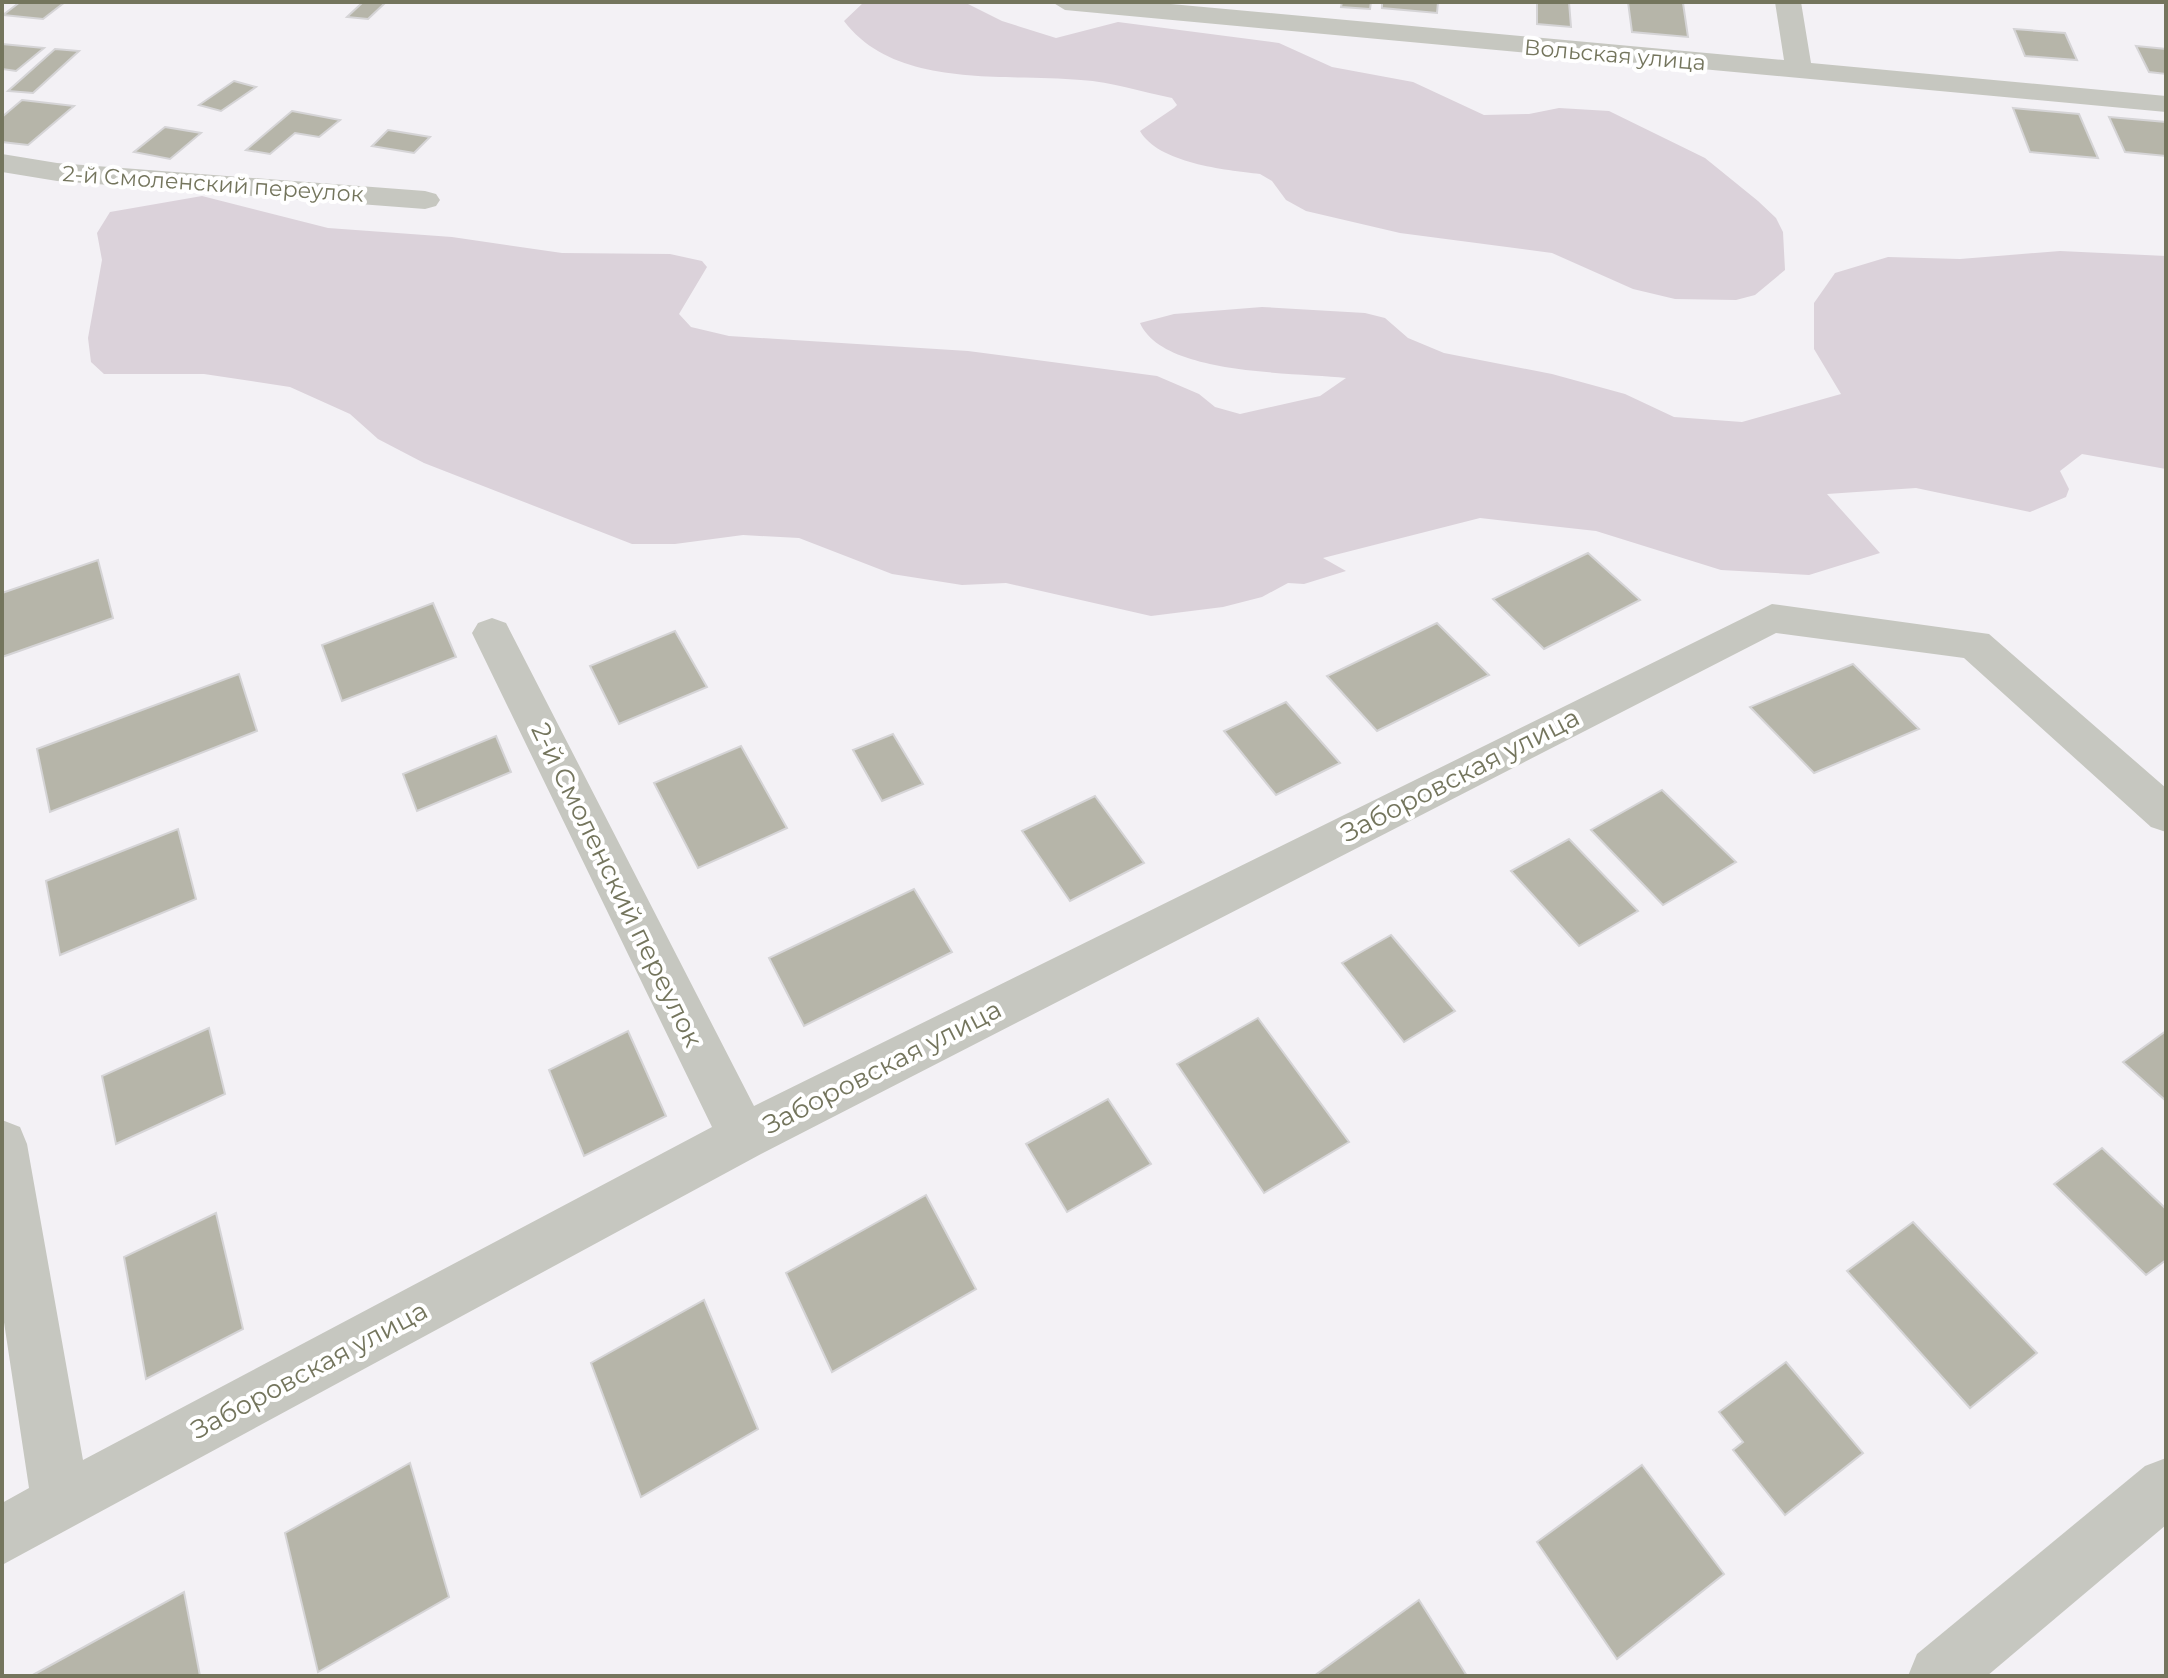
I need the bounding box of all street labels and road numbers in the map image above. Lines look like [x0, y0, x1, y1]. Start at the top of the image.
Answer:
street label: Вольская улица [1523, 34, 1707, 76]
street label: 2-й Смоленский переулок [62, 160, 365, 208]
street label: Заборовская улица [1335, 701, 1585, 849]
street label: 2-й Смоленский переулок [524, 718, 710, 1052]
street label: Заборовская улица [757, 993, 1007, 1141]
street label: Заборовская улица [185, 1294, 433, 1446]

